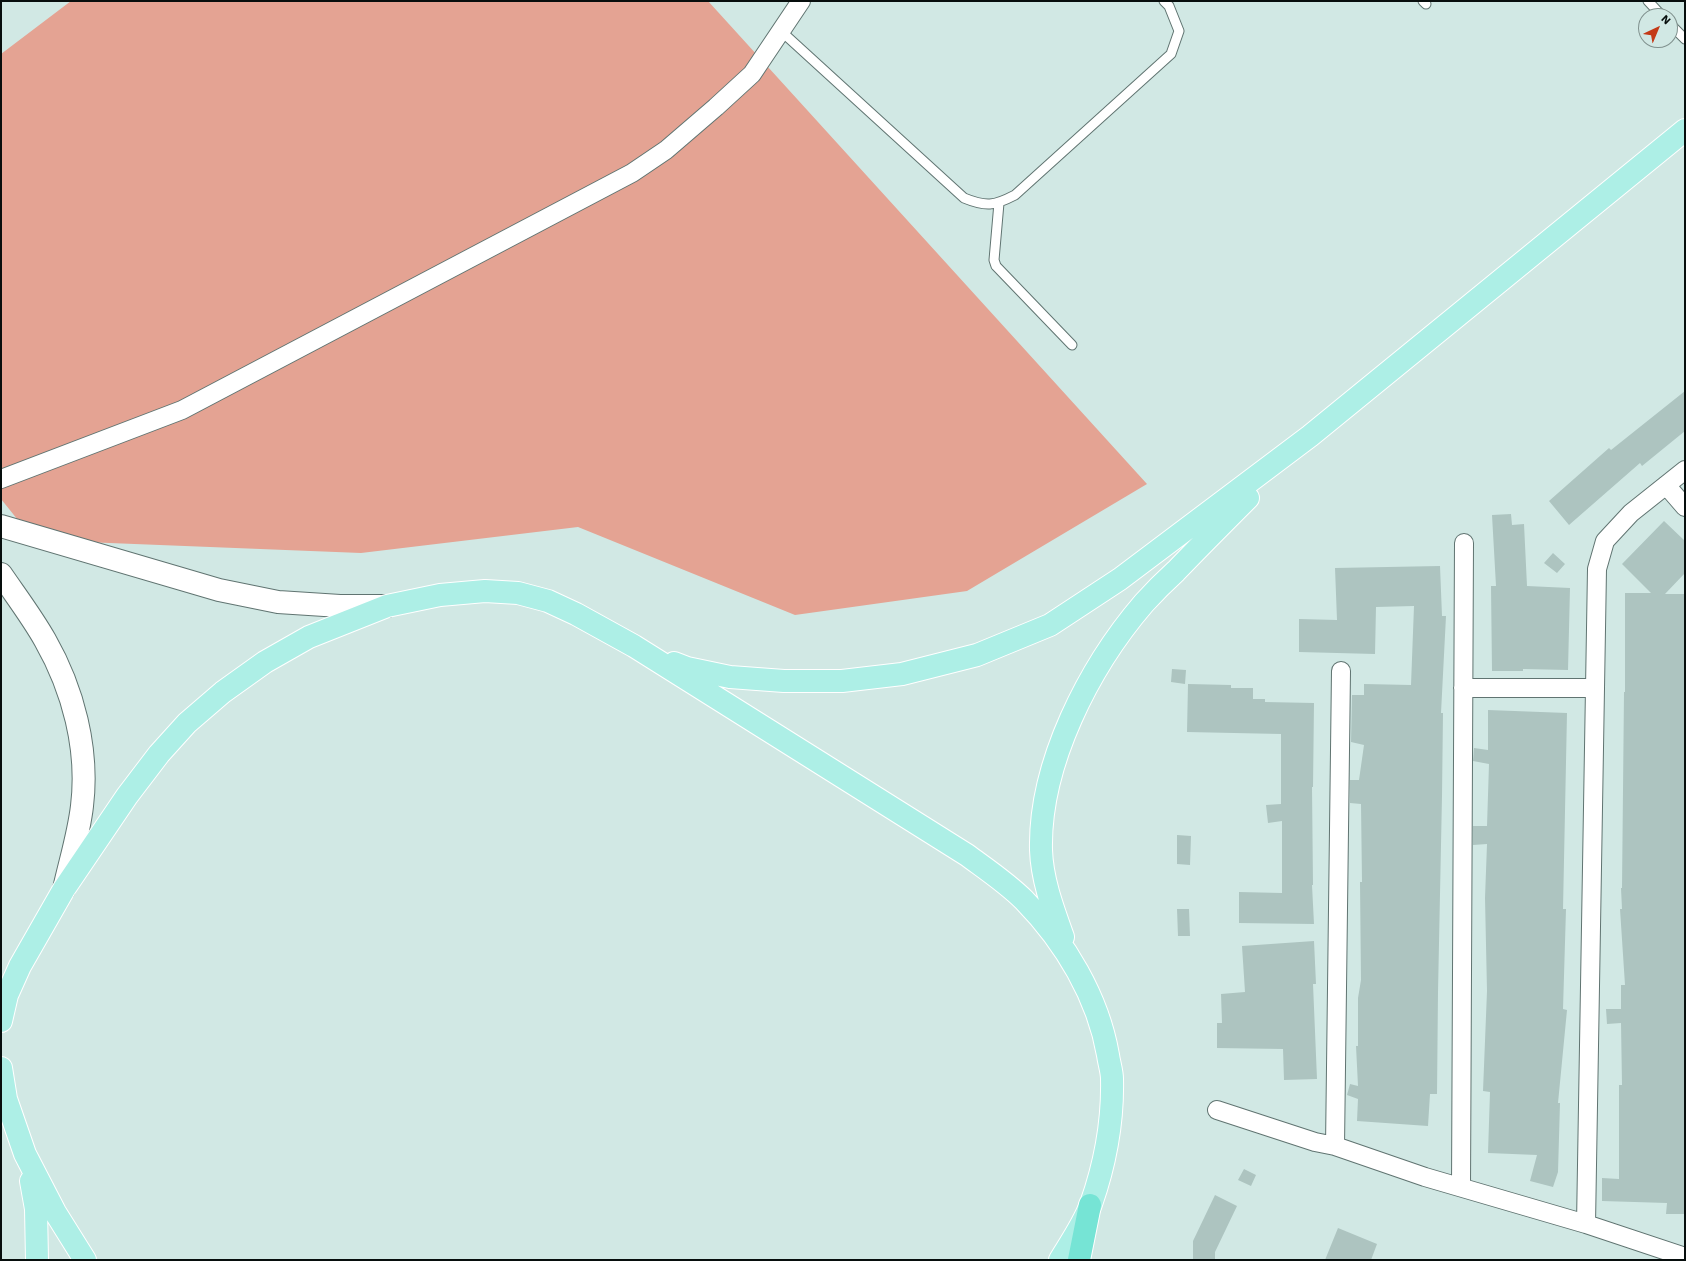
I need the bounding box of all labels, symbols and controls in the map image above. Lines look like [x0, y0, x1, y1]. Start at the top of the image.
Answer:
north arrow [1638, 8, 1678, 48]
text: N [1659, 12, 1673, 27]

